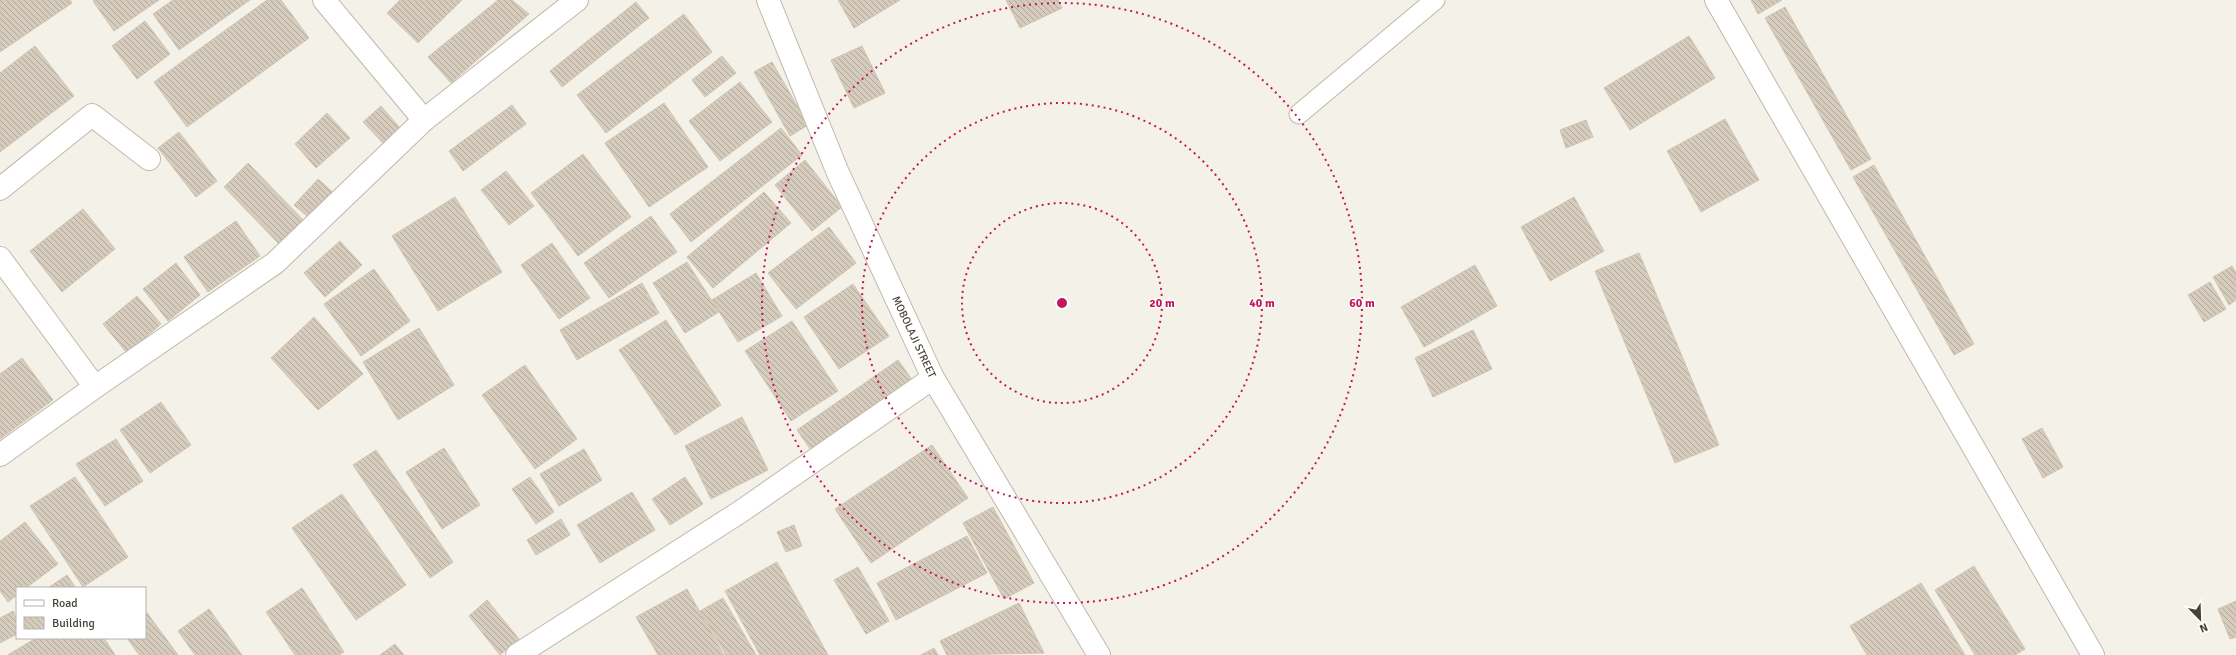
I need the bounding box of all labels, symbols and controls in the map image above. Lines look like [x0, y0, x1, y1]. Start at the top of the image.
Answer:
street label: MOBOLAJI STREET [889, 294, 939, 381]
centre of rings [1055, 296, 1069, 310]
text: 20 m [1149, 296, 1175, 311]
text: 40 m [1249, 296, 1275, 311]
text: 60 m [1349, 296, 1375, 311]
legend [16, 587, 146, 639]
text: Road [52, 596, 78, 611]
north arrow [2180, 599, 2220, 639]
text: Building [52, 616, 95, 631]
text: N [2198, 620, 2210, 635]

